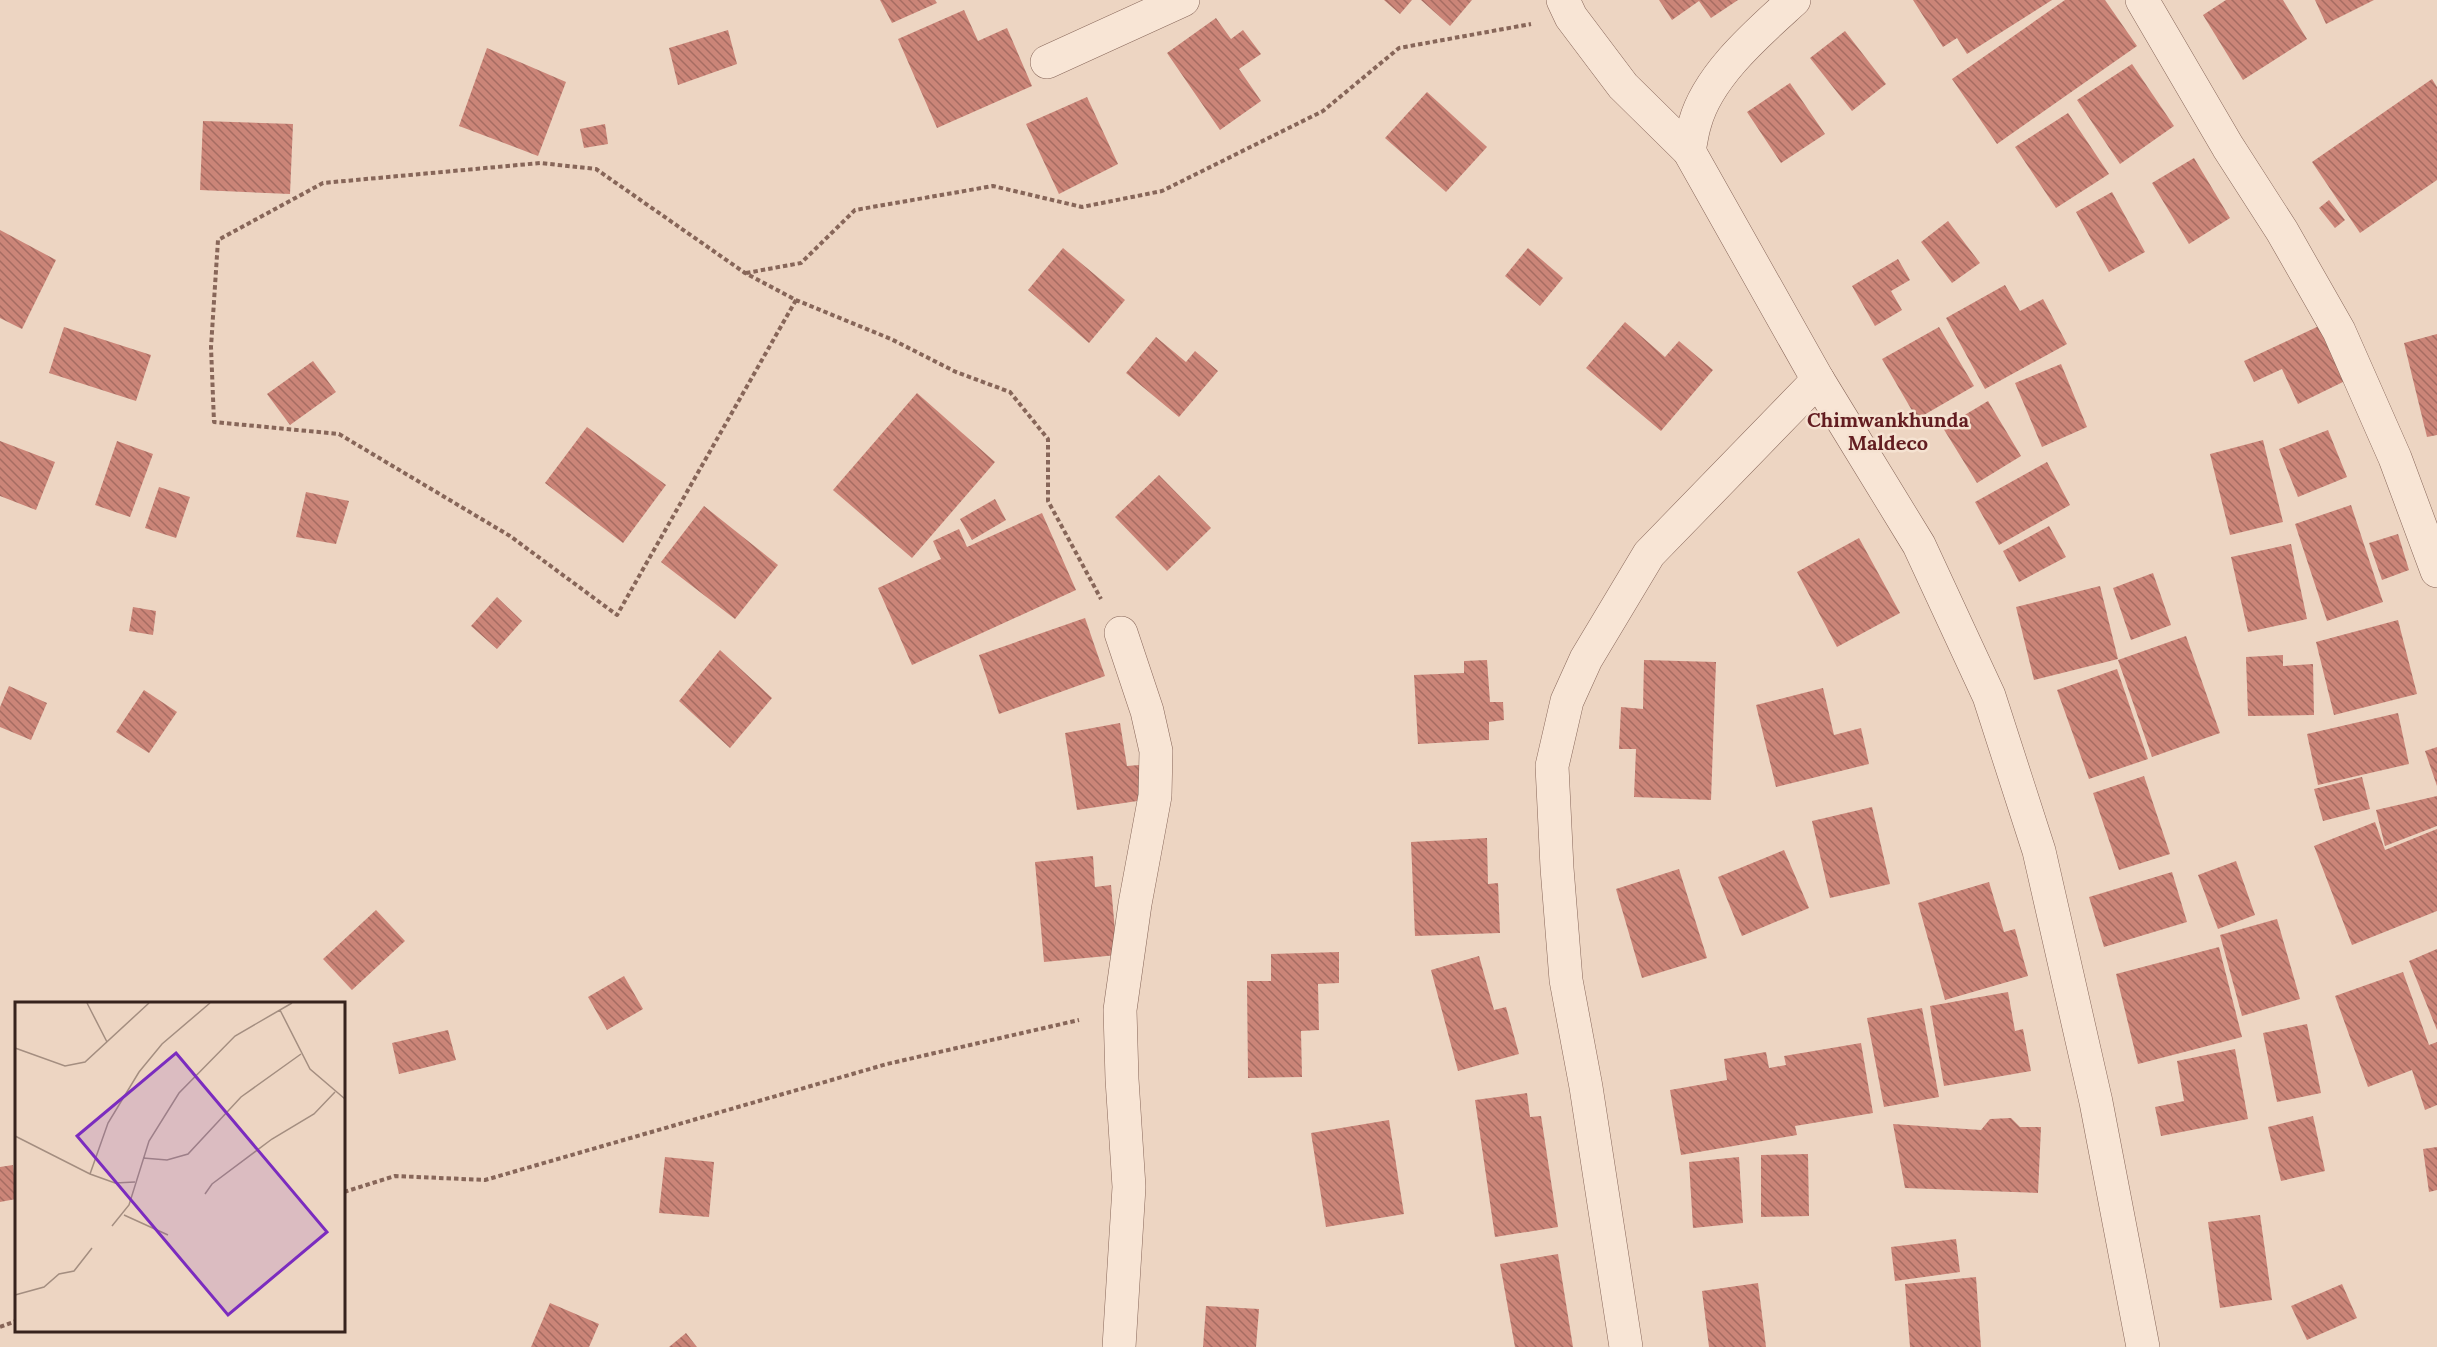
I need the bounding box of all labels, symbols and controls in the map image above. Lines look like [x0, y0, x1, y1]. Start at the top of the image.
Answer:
district label: Chimwankhunda Maldeco [1807, 407, 1969, 455]
inset map [15, 1002, 345, 1332]

